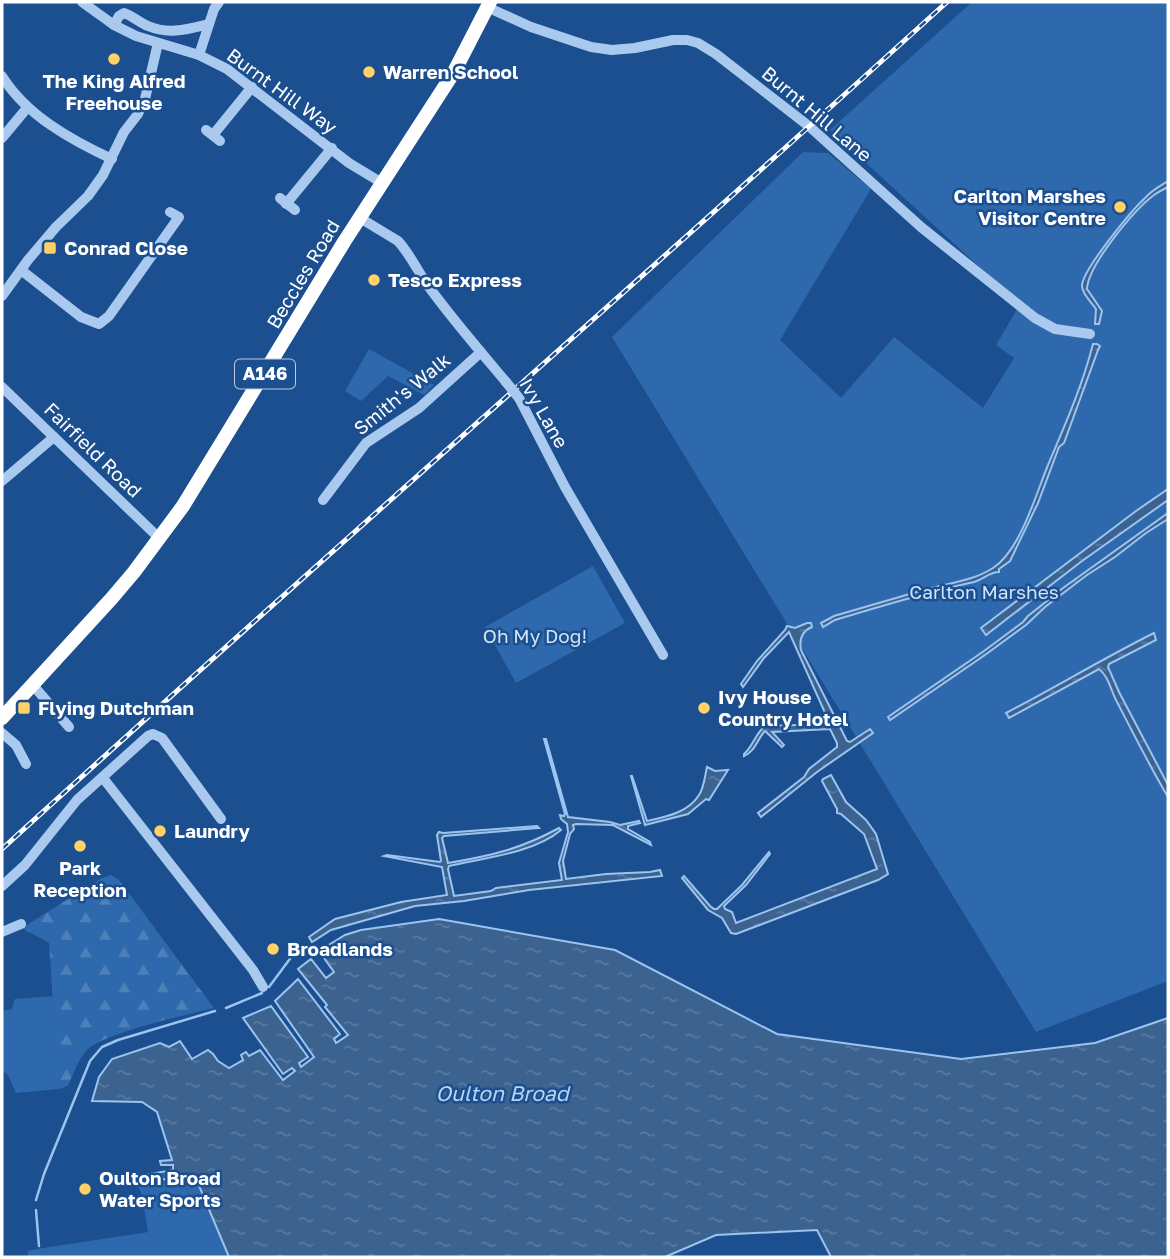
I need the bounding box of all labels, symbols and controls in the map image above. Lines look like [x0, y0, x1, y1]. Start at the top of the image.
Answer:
street label: Burnt Hill Way [223, 43, 342, 138]
marker: The King Alfred Freehouse [106, 51, 122, 67]
place label: Warren School [383, 60, 518, 83]
street label: Burnt Hill Lane [758, 61, 877, 166]
marker: Warren School [361, 64, 377, 80]
place label: The King Alfred Freehouse [42, 69, 186, 114]
place label: Carlton Marshes Visitor Centre [954, 184, 1106, 229]
marker: Carlton Marshes Visitor Centre [1112, 199, 1128, 215]
street label: Beccles Road [261, 215, 344, 332]
place label: Conrad Close [64, 236, 188, 259]
marker: Conrad Close [42, 240, 58, 256]
place label: Tesco Express [388, 268, 522, 291]
marker: Tesco Express [366, 272, 382, 288]
street label: Smith's Walk [349, 348, 455, 439]
road number: A146 [235, 360, 295, 388]
street label: Ivy Lane [515, 374, 574, 452]
street label: Fairfield Road [40, 397, 147, 502]
park label: Carlton Marshes [909, 580, 1059, 603]
park label: Oh My Dog! [483, 624, 587, 647]
place label: Ivy House Country Hotel [718, 685, 848, 730]
place label: Flying Dutchman [38, 696, 194, 719]
marker: Flying Dutchman [16, 700, 32, 716]
marker: Ivy House Country Hotel [696, 700, 712, 716]
place label: Laundry [174, 819, 250, 842]
marker: Laundry [152, 823, 168, 839]
marker: Park Reception [72, 838, 88, 854]
place label: Park Reception [33, 856, 127, 901]
place label: Broadlands [287, 937, 393, 960]
marker: Broadlands [265, 941, 281, 957]
water label: Oulton Broad [435, 1080, 571, 1106]
place label: Oulton Broad Water Sports [99, 1166, 221, 1211]
marker: Oulton Broad Water Sports [77, 1181, 93, 1197]

